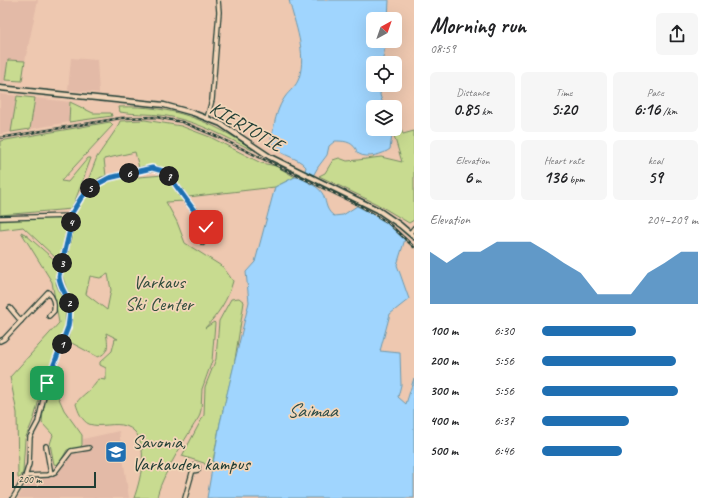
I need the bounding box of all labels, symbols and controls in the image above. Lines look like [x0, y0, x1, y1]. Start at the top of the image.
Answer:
north arrow [366, 12, 402, 48]
map controls [366, 12, 402, 136]
text: Morning run [430, 12, 526, 40]
button: share [656, 13, 698, 55]
text: 08:59 [430, 41, 456, 57]
button: locate [366, 56, 402, 92]
text: Distance [456, 85, 489, 99]
text: Time [556, 85, 572, 99]
text: Pace [647, 85, 664, 99]
street label: KIERTOTIE [205, 96, 290, 159]
text: 0.85 [453, 99, 479, 120]
text: 5:20 [551, 99, 577, 120]
text: 6:16 [633, 99, 660, 120]
button: layers [366, 100, 402, 136]
text: km [479, 104, 492, 118]
text: /km [660, 104, 677, 118]
text: Elevation [456, 153, 490, 167]
text: Heart rate [544, 153, 584, 167]
text: kcal [648, 153, 663, 167]
pin: 6 [119, 163, 139, 183]
text: 6 [126, 166, 132, 180]
pin: 7 [159, 166, 179, 186]
text: 6 [464, 167, 472, 188]
text: 136 [543, 167, 567, 188]
text: 59 [648, 167, 663, 188]
text: 7 [167, 169, 171, 183]
text: m [472, 172, 481, 186]
text: bpm [567, 172, 585, 186]
pin: 5 [80, 178, 100, 198]
text: 5 [88, 181, 92, 195]
pin [189, 210, 223, 244]
pin: 4 [61, 212, 81, 232]
text: Elevation [430, 212, 470, 228]
text: 204–209 m [647, 212, 698, 228]
text: 4 [69, 215, 73, 229]
icon: check [195, 216, 217, 238]
pin: 3 [52, 253, 72, 273]
text: 3 [60, 256, 64, 270]
park label: Varkaus Ski Center [125, 270, 195, 316]
pin: 2 [59, 293, 79, 313]
text: 2 [67, 296, 71, 310]
text: 100 m [430, 323, 458, 339]
text: 6:30 [494, 323, 514, 339]
pin: 1 [52, 334, 72, 354]
text: 1 [60, 337, 64, 351]
text: 200 m [430, 353, 458, 369]
text: 5:56 [494, 353, 514, 369]
pin [30, 366, 64, 400]
icon: arrive [36, 372, 58, 394]
text: 300 m [430, 383, 458, 399]
text: 5:56 [494, 383, 514, 399]
water label: Saimaa [287, 398, 339, 423]
text: 400 m [430, 413, 458, 429]
text: 6:37 [494, 413, 514, 429]
place label: Savonia, Varkauden kampus [132, 430, 251, 476]
school or university icon: Savonia, Varkauden kampus [103, 439, 129, 465]
text: 500 m [430, 443, 458, 459]
text: 6:46 [494, 443, 514, 459]
scale bar [12, 470, 96, 489]
text: 200 m [18, 472, 42, 486]

